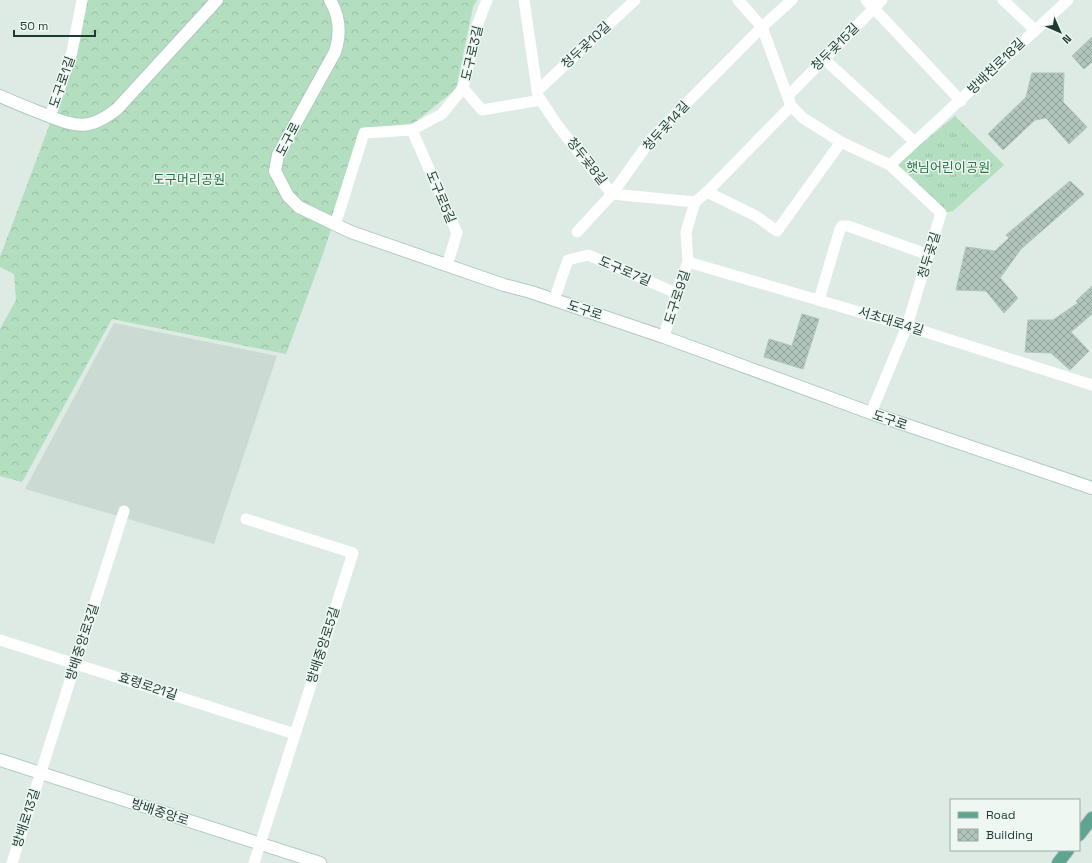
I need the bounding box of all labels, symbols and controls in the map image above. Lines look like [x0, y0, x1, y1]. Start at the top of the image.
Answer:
scale bar [14, 12, 95, 38]
north arrow [1040, 12, 1080, 52]
text: 50 m [20, 18, 48, 34]
street label: 청두곶10길 [558, 18, 614, 72]
street label: 청두곶15길 [807, 19, 863, 75]
street label: 도구로3길 [457, 24, 487, 82]
text: N [1060, 32, 1075, 47]
street label: 방배천로18길 [964, 34, 1028, 98]
street label: 도구로1길 [45, 54, 79, 110]
street label: 청두곶14길 [639, 97, 693, 155]
street label: 도구로 [272, 119, 304, 159]
street label: 청두곶8길 [563, 134, 611, 188]
park label: 햇님어린이공원 [906, 159, 990, 176]
street label: 도구로5길 [422, 168, 460, 226]
park label: 도구머리공원 [153, 171, 225, 188]
street label: 청두곶길 [914, 230, 944, 280]
street label: 도구로7길 [596, 252, 654, 290]
street label: 도구로9길 [660, 268, 694, 326]
street label: 도구로 [565, 296, 605, 324]
street label: 서초대로4길 [856, 303, 926, 339]
street label: 도구로 [870, 406, 910, 434]
street label: 방배중앙로3길 [62, 602, 102, 682]
street label: 방배중앙로5길 [303, 605, 343, 685]
street label: 효령로21길 [116, 668, 180, 704]
street label: 방배로13길 [8, 786, 44, 850]
street label: 방배중앙로 [129, 795, 191, 829]
legend [950, 799, 1080, 851]
text: Road [986, 807, 1015, 823]
text: Building [986, 827, 1033, 843]

